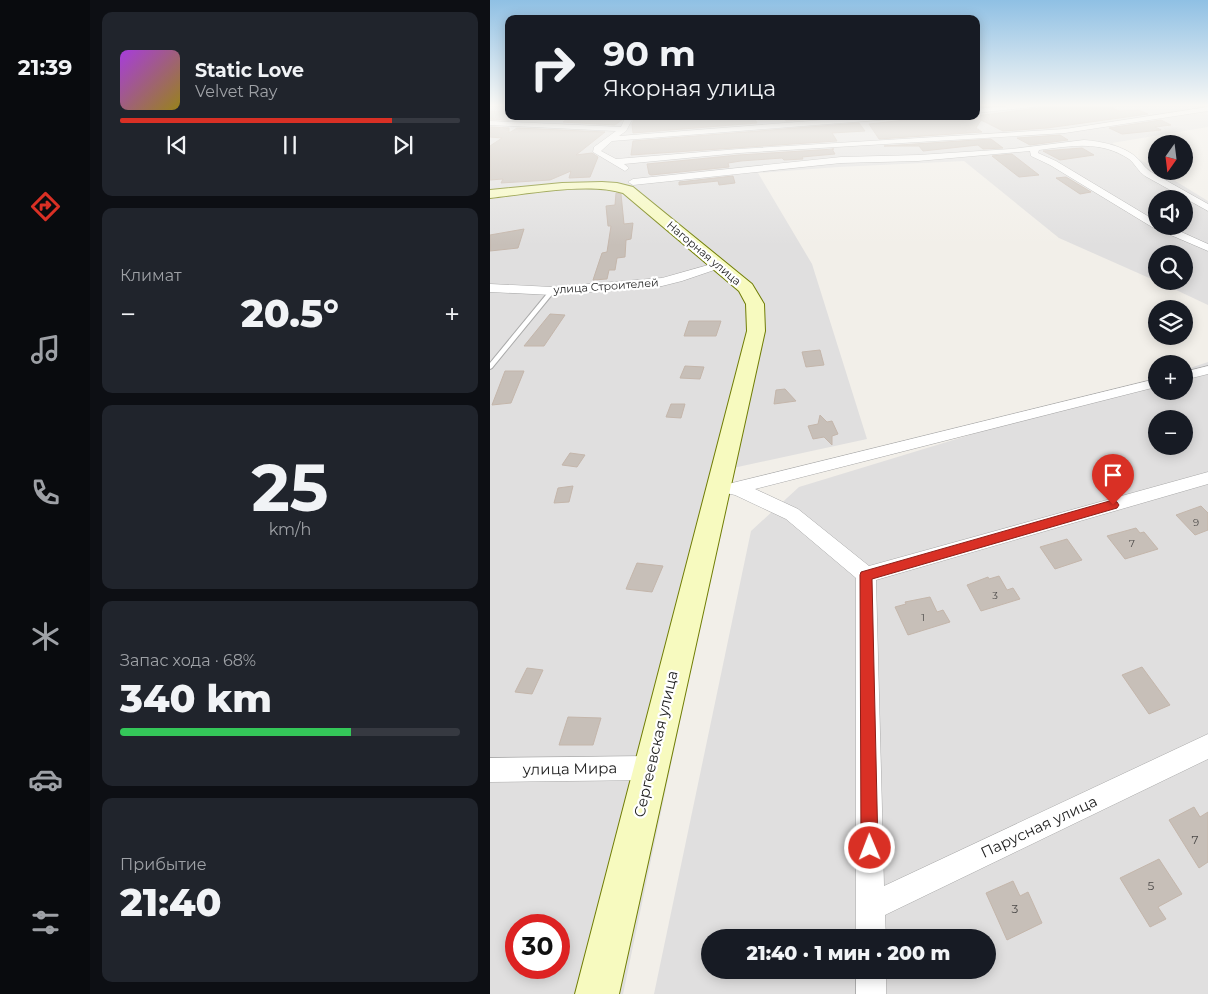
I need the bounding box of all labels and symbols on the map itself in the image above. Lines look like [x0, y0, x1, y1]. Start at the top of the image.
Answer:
north arrow [1148, 135, 1192, 180]
street label: Нагорная улица [664, 218, 744, 288]
street label: улица Строителей [552, 275, 659, 297]
pin [1092, 454, 1134, 505]
house number: 9 [1193, 516, 1199, 529]
house number: 7 [1129, 537, 1135, 550]
house number: 3 [992, 589, 998, 602]
house number: 1 [921, 611, 925, 624]
street label: Сергеевская улица [629, 669, 682, 819]
street label: улица Мира [522, 758, 617, 779]
street label: Парусная улица [977, 791, 1100, 862]
position arrow [843, 821, 895, 873]
house number: 7 [1191, 832, 1199, 847]
house number: 5 [1148, 878, 1155, 893]
house number: 3 [1012, 901, 1019, 916]
speed limit sign: 30 [505, 914, 570, 979]

